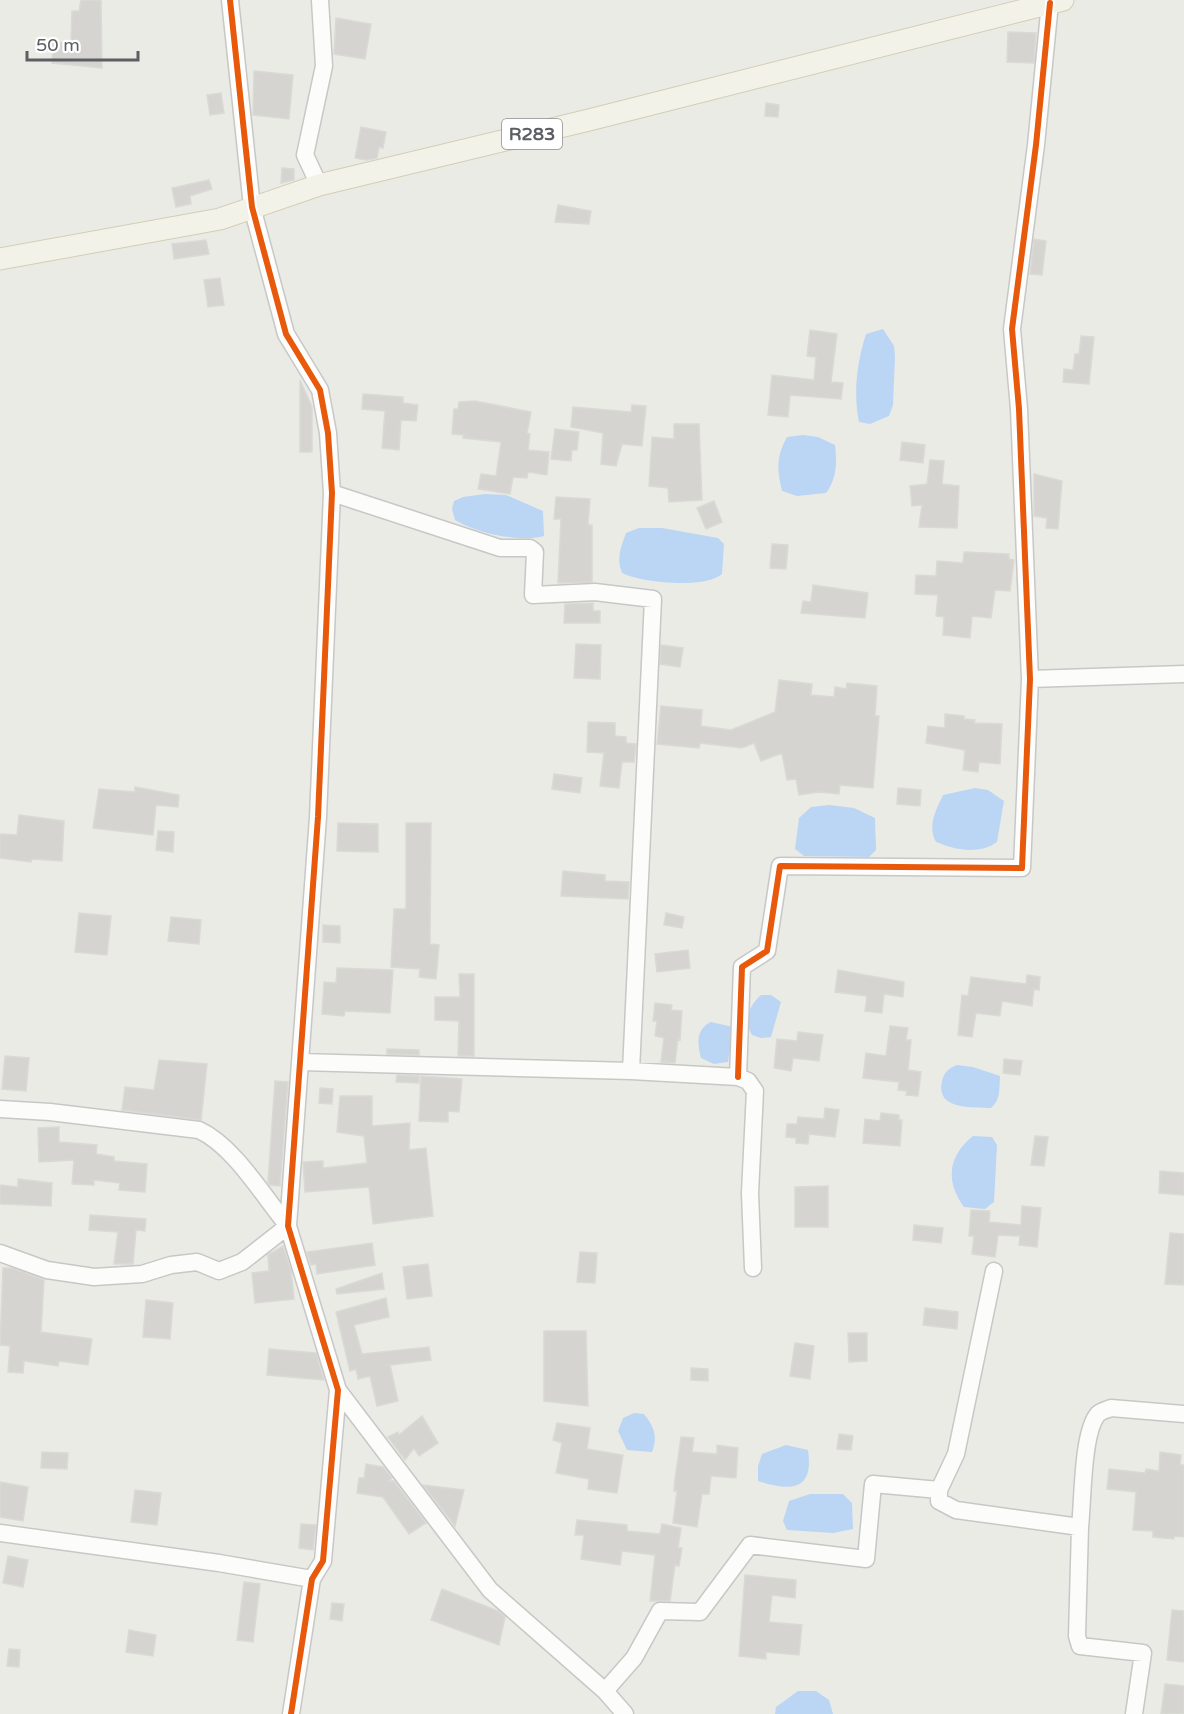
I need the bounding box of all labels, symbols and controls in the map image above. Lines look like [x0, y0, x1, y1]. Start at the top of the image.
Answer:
scale bar [27, 24, 138, 62]
text: 50 m [36, 34, 80, 56]
road number: R283 [502, 119, 562, 149]

